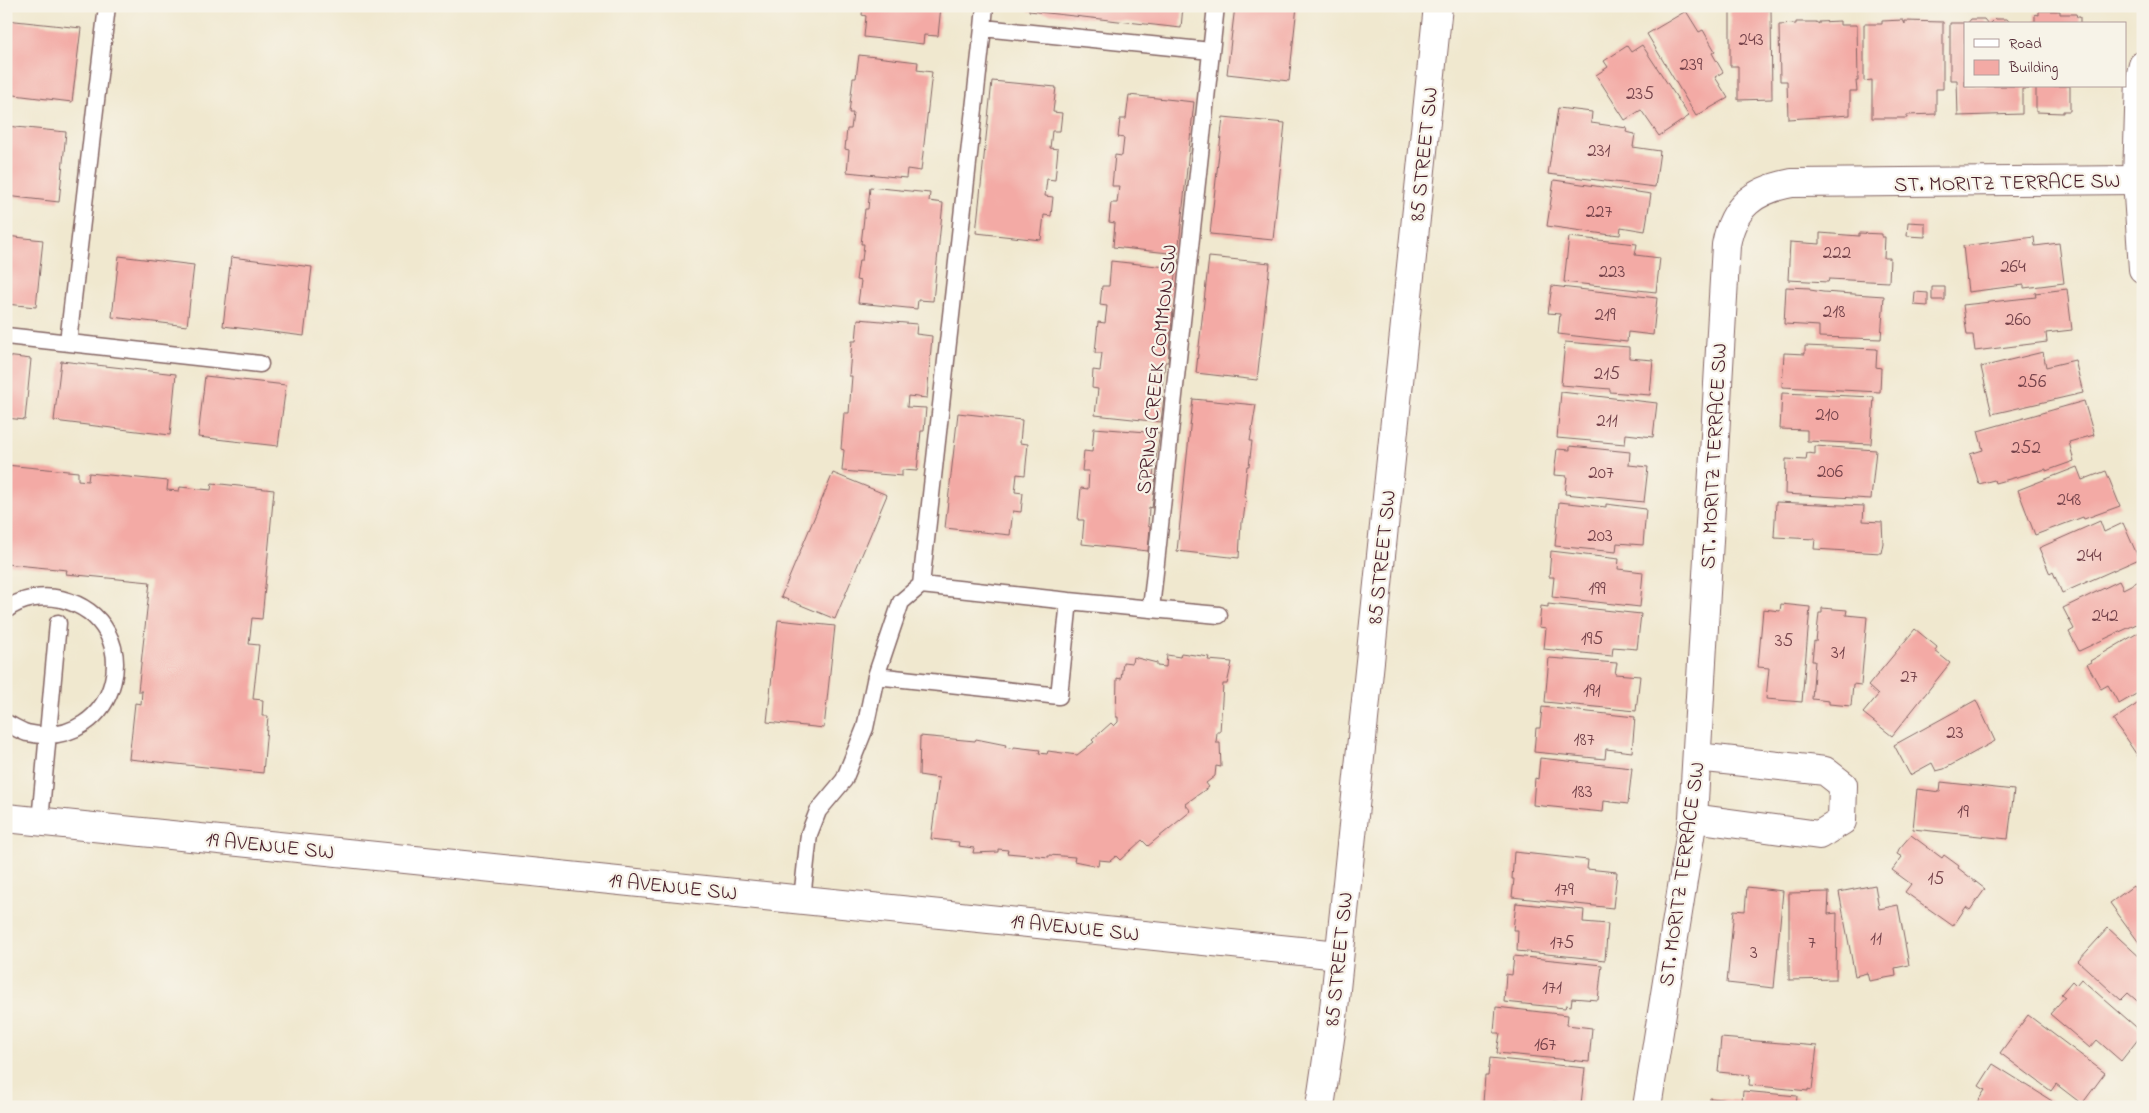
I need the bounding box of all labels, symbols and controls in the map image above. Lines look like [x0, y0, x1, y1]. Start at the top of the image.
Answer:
legend [1964, 22, 2126, 88]
house number: 243 [1738, 27, 1764, 54]
text: Road [2009, 33, 2042, 55]
house number: 239 [1679, 52, 1703, 79]
text: Building [2008, 57, 2058, 80]
house number: 235 [1626, 81, 1654, 108]
street label: 85 STREET SW [1403, 86, 1447, 223]
house number: 231 [1587, 138, 1611, 165]
street label: ST. MORITZ TERRACE SW [1894, 167, 2120, 201]
house number: 227 [1586, 199, 1613, 226]
house number: 222 [1823, 240, 1851, 267]
street label: SPRING CREEK COMMON SW [1130, 243, 1186, 495]
house number: 264 [2000, 254, 2026, 281]
house number: 223 [1599, 259, 1626, 286]
house number: 218 [1823, 299, 1845, 326]
house number: 219 [1594, 302, 1616, 329]
house number: 260 [2005, 307, 2031, 334]
street label: ST. MORITZ TERRACE SW [1694, 342, 1736, 570]
house number: 215 [1594, 361, 1620, 388]
house number: 256 [2018, 369, 2046, 396]
house number: 210 [1815, 402, 1839, 429]
house number: 211 [1596, 408, 1618, 435]
house number: 252 [2011, 435, 2041, 462]
house number: 206 [1817, 459, 1843, 486]
house number: 207 [1588, 460, 1614, 487]
house number: 248 [2057, 487, 2081, 514]
street label: 85 STREET SW [1361, 489, 1405, 626]
house number: 203 [1587, 523, 1613, 550]
house number: 244 [2076, 543, 2102, 570]
house number: 199 [1588, 576, 1606, 603]
house number: 242 [2092, 603, 2118, 630]
house number: 195 [1581, 626, 1603, 653]
house number: 35 [1775, 628, 1793, 655]
house number: 31 [1831, 640, 1845, 667]
house number: 27 [1900, 664, 1918, 691]
house number: 191 [1583, 678, 1601, 705]
house number: 23 [1946, 720, 1964, 747]
house number: 187 [1574, 727, 1595, 754]
street label: ST. MORITZ TERRACE SW [1652, 760, 1714, 988]
house number: 183 [1571, 779, 1593, 806]
house number: 19 [1957, 799, 1969, 826]
street label: 19 AVENUE SW [204, 825, 335, 869]
street label: 19 AVENUE SW [607, 866, 738, 910]
house number: 15 [1928, 866, 1945, 893]
house number: 179 [1554, 877, 1574, 904]
street label: 85 STREET SW [1318, 891, 1362, 1028]
street label: 19 AVENUE SW [1009, 907, 1140, 951]
house number: 11 [1870, 926, 1882, 953]
house number: 175 [1550, 930, 1574, 957]
house number: 7 [1808, 930, 1816, 957]
house number: 3 [1750, 940, 1758, 967]
house number: 171 [1542, 975, 1562, 1002]
house number: 167 [1534, 1032, 1556, 1059]

